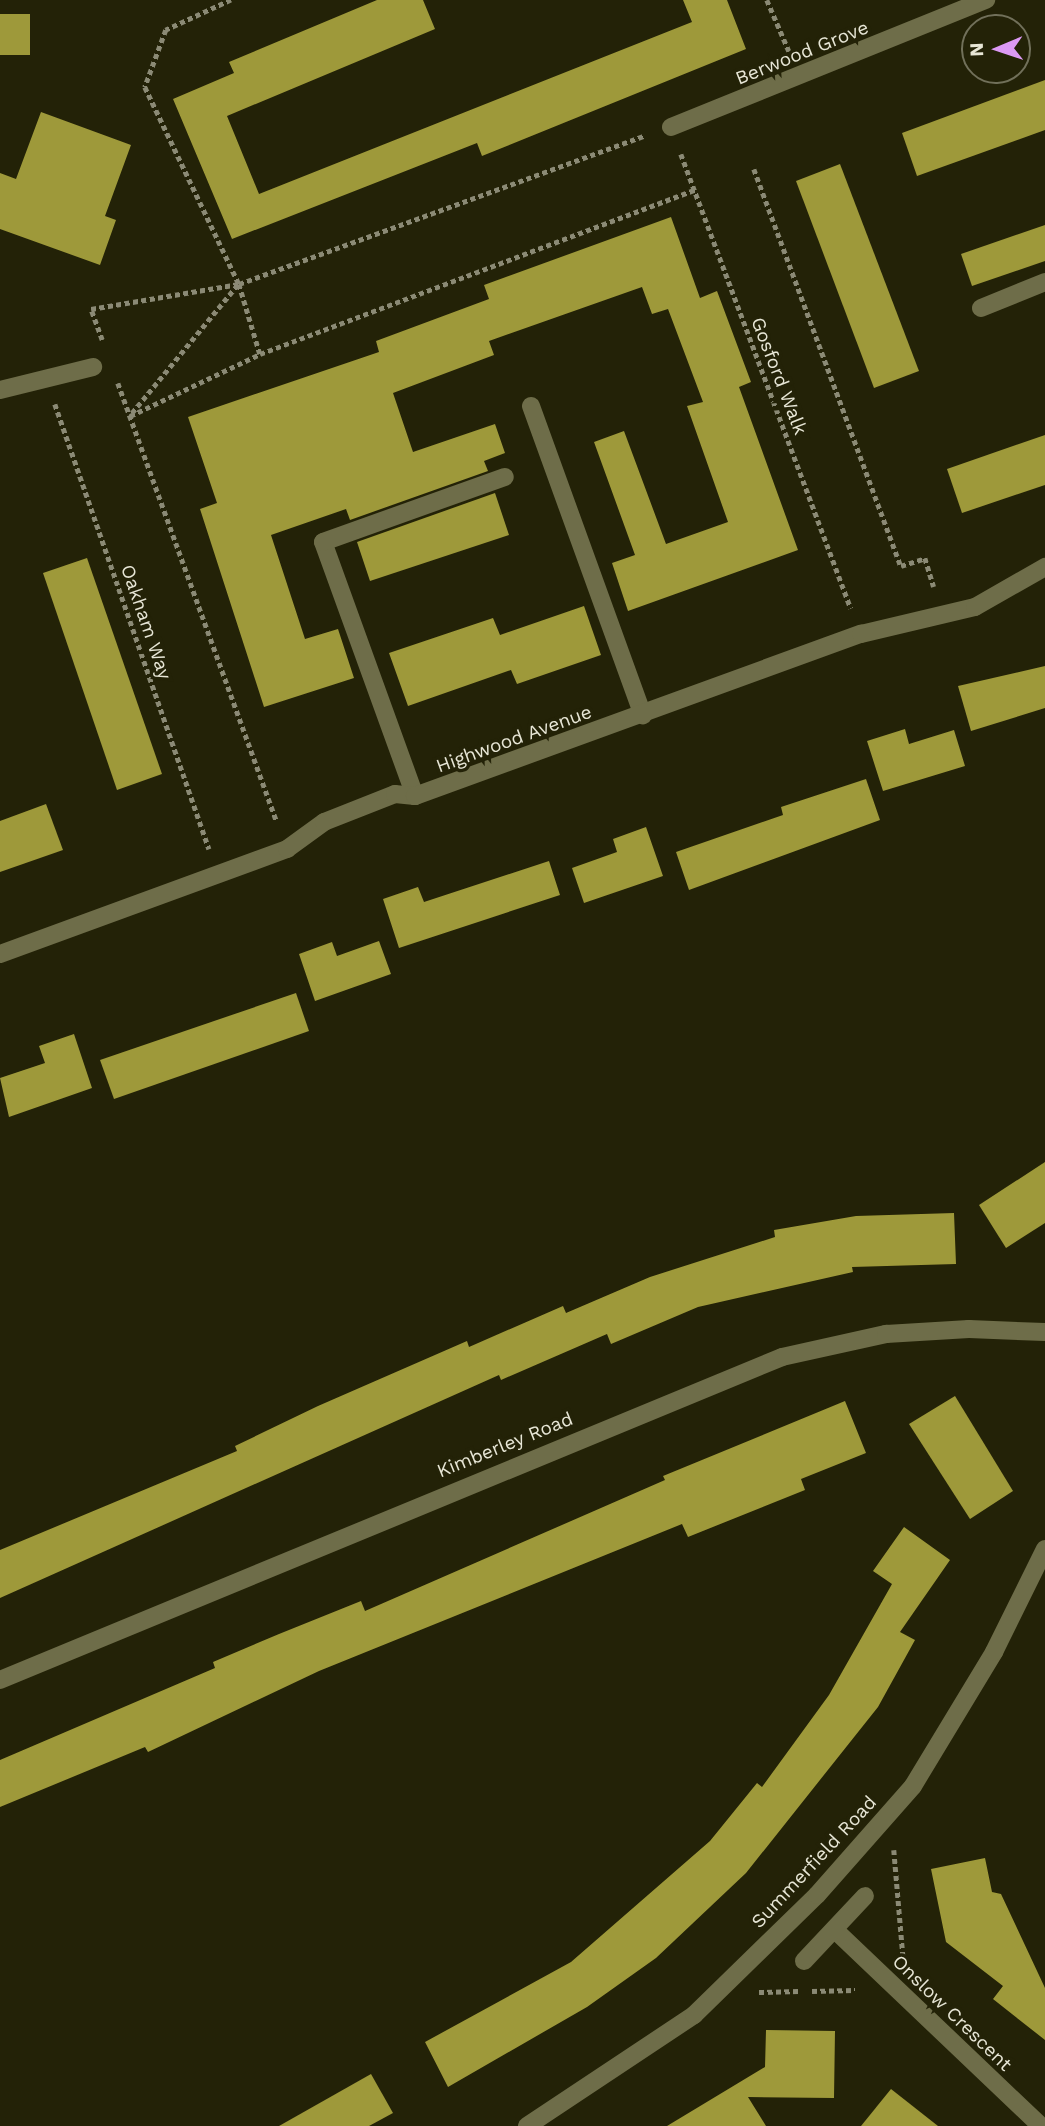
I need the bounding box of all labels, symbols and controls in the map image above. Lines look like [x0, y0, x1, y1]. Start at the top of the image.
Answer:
north arrow [961, 14, 1031, 84]
street label: Berwood Grove [732, 16, 872, 90]
text: N [965, 42, 988, 57]
street label: Gosford Walk [746, 314, 812, 438]
street label: Oakham Way [116, 561, 176, 683]
street label: Highwood Avenue [433, 700, 595, 778]
street label: Kimberley Road [433, 1407, 577, 1483]
street label: Summerfield Road [747, 1791, 881, 1933]
street label: Onslow Crescent [887, 1950, 1017, 2076]

